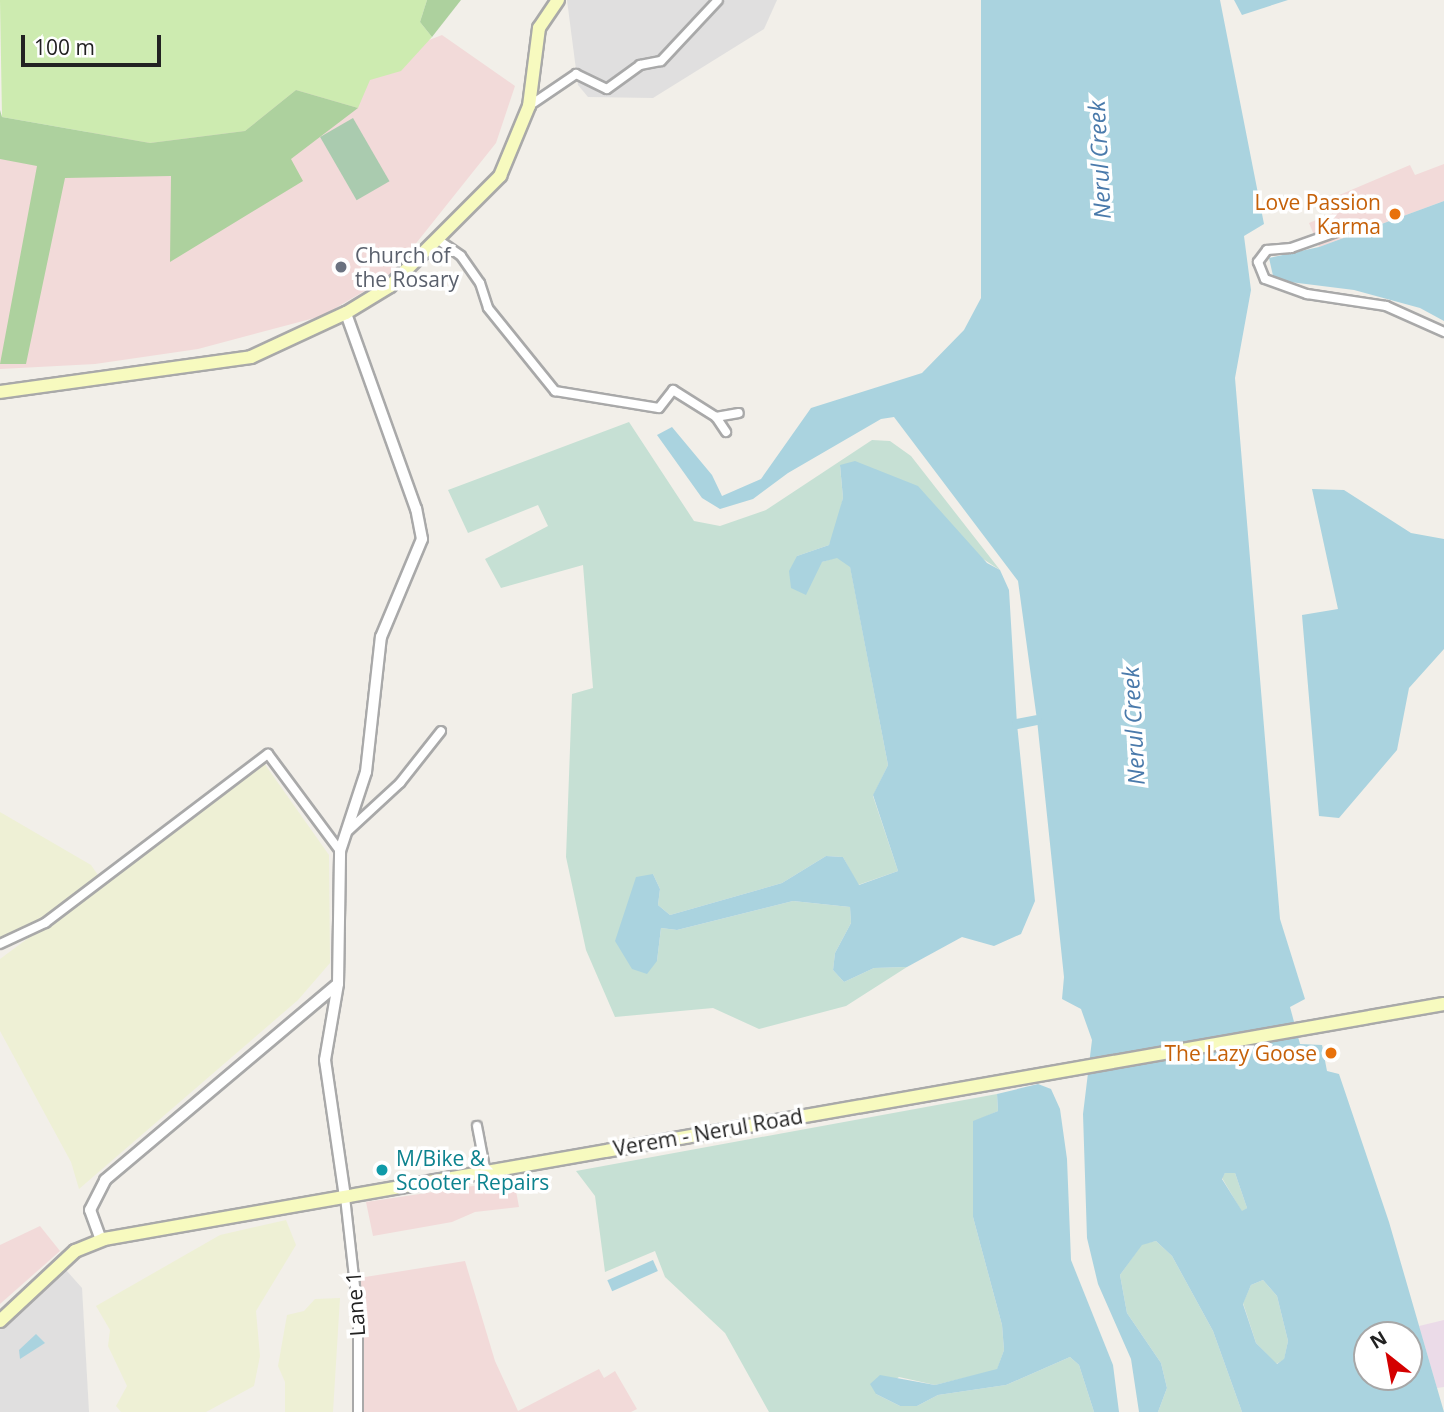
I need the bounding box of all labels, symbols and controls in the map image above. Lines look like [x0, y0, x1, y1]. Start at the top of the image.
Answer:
scale bar [24, 21, 164, 65]
text: 100 m [34, 33, 95, 61]
water label: Nerul Creek [1082, 100, 1116, 220]
place label: Love Passion Karma [1255, 189, 1381, 239]
marker: Love Passion Karma [1387, 206, 1403, 222]
place label: Church of the Rosary [355, 242, 459, 292]
marker: Church of the Rosary [333, 259, 349, 275]
water label: Nerul Creek [1116, 666, 1150, 786]
place label: The Lazy Goose [1165, 1040, 1317, 1066]
marker: The Lazy Goose [1323, 1045, 1339, 1061]
street label: Verem - Nerul Road [611, 1103, 805, 1161]
place label: M/Bike & Scooter Repairs [396, 1145, 549, 1195]
marker: M/Bike & Scooter Repairs [374, 1162, 390, 1178]
street label: Lane 1 [340, 1271, 370, 1337]
north arrow [1353, 1321, 1423, 1391]
text: N [1365, 1325, 1392, 1355]

